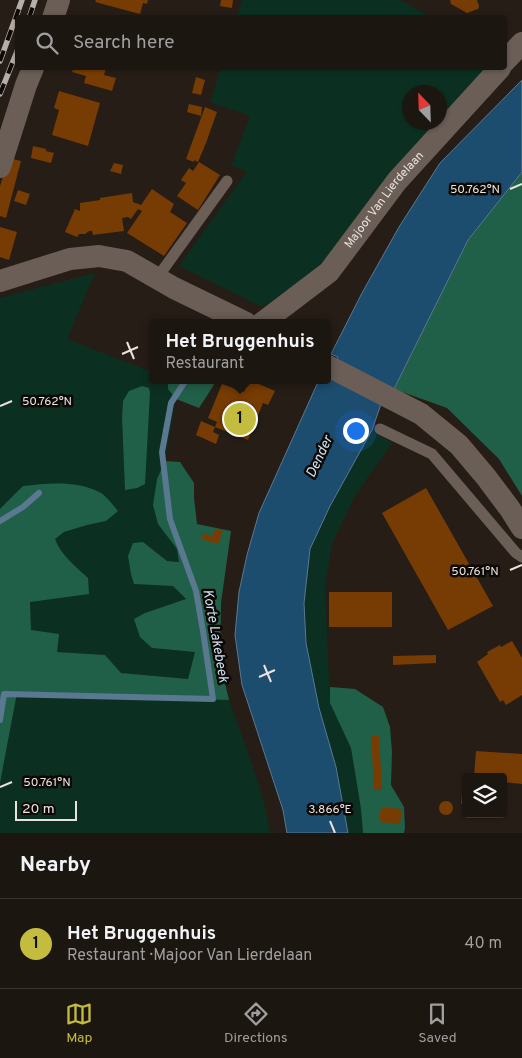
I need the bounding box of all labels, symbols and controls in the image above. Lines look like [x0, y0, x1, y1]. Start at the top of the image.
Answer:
search box [15, 15, 507, 70]
icon: search [33, 29, 61, 57]
text: Search here [73, 31, 175, 55]
north arrow [402, 85, 447, 130]
street label: Majoor Van Lierdelaan [341, 148, 428, 252]
text: 50.762°N [450, 182, 500, 198]
popup [149, 319, 331, 384]
text: Het Bruggenhuis [165, 330, 315, 354]
text: Restaurant [165, 354, 244, 374]
text: 50.762°N [22, 394, 72, 410]
pin: 1 [224, 400, 256, 438]
your location [343, 418, 369, 444]
water label: Dender [303, 432, 338, 481]
text: 50.761°N [451, 564, 499, 580]
water label: Korte Lakebeek [198, 588, 232, 685]
map controls [462, 773, 507, 818]
button: layers [462, 773, 507, 818]
text: 50.761°N [23, 775, 71, 791]
scale bar [15, 798, 78, 821]
text: 20 m [22, 801, 55, 818]
text: 3.866°E [308, 802, 352, 818]
text: Nearby [20, 852, 91, 879]
text: Het Bruggenhuis [67, 922, 216, 946]
text: 1 [33, 934, 39, 954]
text: 40 m [464, 934, 502, 954]
text: Restaurant · Majoor Van Lierdelaan [67, 946, 312, 966]
tab: Map [65, 1000, 93, 1047]
tab: Directions [224, 1000, 288, 1047]
tab: Saved [418, 1000, 457, 1047]

